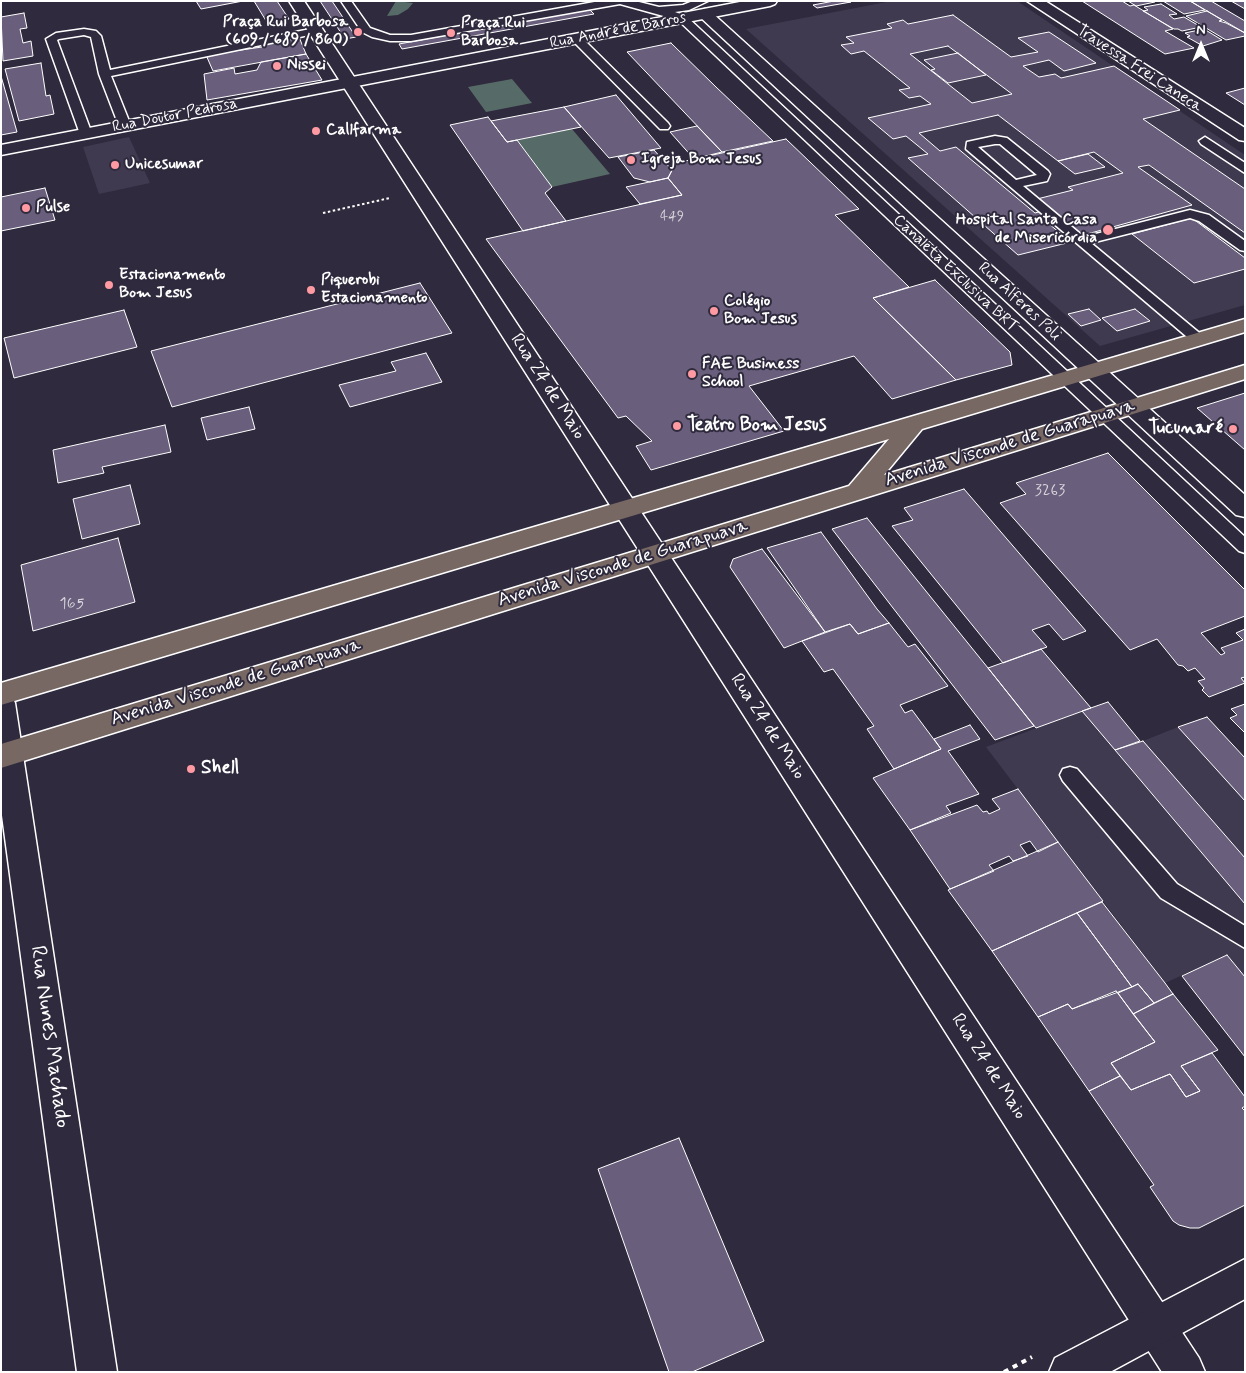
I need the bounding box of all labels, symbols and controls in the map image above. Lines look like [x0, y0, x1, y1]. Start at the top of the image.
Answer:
street label: Rua André de Barros [548, 8, 688, 54]
place label: Praça Rui Barbosa (609 / 689 / 860) [223, 13, 348, 51]
place label: Praça Rui Barbosa [461, 14, 525, 52]
north arrow [1176, 20, 1226, 70]
street label: Travessa Frei Caneca [1073, 21, 1205, 117]
text: N [1196, 21, 1206, 39]
marker: Praça Rui Barbosa (609 / 689 / 860) [352, 26, 364, 38]
marker: Praça Rui Barbosa [445, 27, 457, 39]
place label: Nissei [287, 56, 326, 76]
marker: Nissei [271, 60, 283, 72]
street label: Rua Doutor Pedrosa [111, 94, 239, 138]
place label: Callfarma [326, 121, 401, 141]
marker: Callfarma [310, 125, 322, 137]
place label: Igreja Bom Jesus [641, 150, 762, 170]
marker: Igreja Bom Jesus [625, 154, 637, 166]
place label: Unicesumar [125, 155, 203, 175]
marker: Unicesumar [109, 159, 121, 171]
place label: Pulse [36, 198, 70, 218]
marker: Pulse [20, 202, 32, 214]
house number: 449 [660, 209, 684, 225]
street label: Canaleta Exclusiva BRT [889, 211, 1021, 337]
place label: Hospital Santa Casa de Misericórdia [956, 211, 1097, 249]
marker: Hospital Santa Casa de Misericórdia [1101, 223, 1115, 237]
street label: Rua Alferes Poli [973, 259, 1065, 345]
place label: Estacionamento Bom Jesus [119, 266, 225, 304]
place label: Piquerobi Estacionamento [321, 271, 427, 309]
marker: Estacionamento Bom Jesus [103, 279, 115, 291]
marker: Piquerobi Estacionamento [305, 284, 317, 296]
place label: Colégio Bom Jesus [724, 292, 797, 330]
marker: Colégio Bom Jesus [708, 305, 720, 317]
street label: Rua 24 de Maio [504, 330, 590, 444]
place label: FAE Business School [702, 355, 799, 393]
marker: FAE Business School [686, 368, 698, 380]
street label: Avenida Visconde de Guarapuava [882, 395, 1138, 493]
place label: Teatro Bom Jesus [687, 415, 827, 437]
place label: Tucunaré [1148, 418, 1223, 440]
marker: Teatro Bom Jesus [671, 420, 683, 432]
marker: Tucunaré [1227, 423, 1239, 435]
house number: 3263 [1035, 482, 1065, 502]
street label: Avenida Visconde de Guarapuava [495, 515, 751, 613]
house number: 165 [60, 595, 84, 615]
street label: Avenida Visconde de Guarapuava [108, 634, 364, 732]
street label: Rua 24 de Maio [724, 670, 810, 784]
place label: Shell [201, 758, 239, 780]
marker: Shell [185, 763, 197, 775]
street label: Rua Nunes Machado [23, 944, 75, 1130]
street label: Rua 24 de Maio [945, 1010, 1031, 1124]

